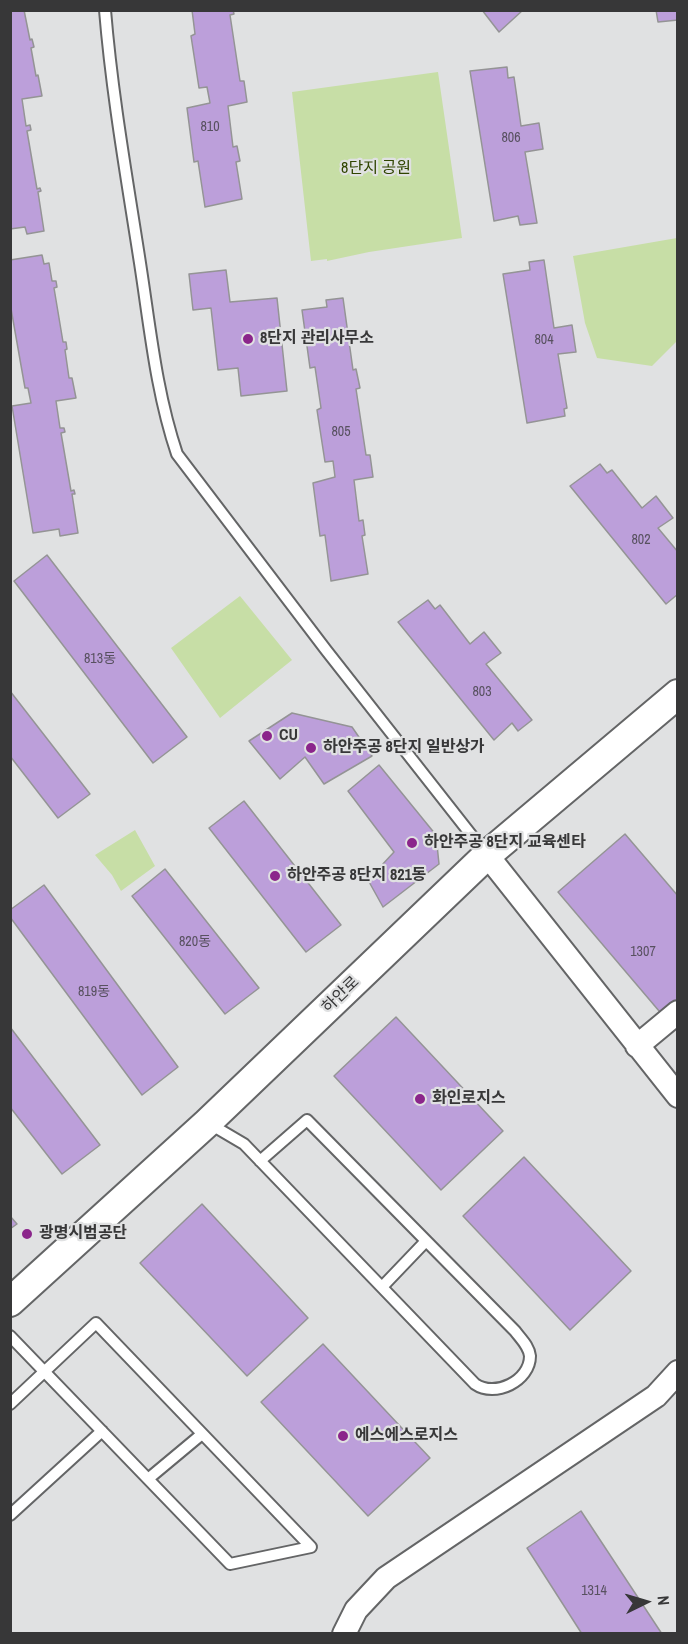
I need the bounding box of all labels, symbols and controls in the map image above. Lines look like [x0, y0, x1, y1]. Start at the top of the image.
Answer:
house number: 810 [200, 119, 220, 135]
house number: 806 [501, 130, 521, 146]
park label: 8단지 공원 [341, 159, 411, 179]
place label: 8단지 관리사무소 [260, 329, 374, 349]
marker: 8단지 관리사무소 [241, 332, 255, 346]
house number: 804 [534, 332, 554, 348]
house number: 805 [331, 424, 351, 440]
house number: 802 [631, 532, 651, 548]
house number: 813동 [84, 651, 116, 667]
house number: 803 [472, 684, 492, 700]
place label: CU [279, 726, 298, 746]
marker: CU [260, 729, 274, 743]
place label: 하안주공 8단지 일반상가 [323, 738, 485, 758]
marker: 하안주공 8단지 일반상가 [304, 741, 318, 755]
place label: 하안주공 8단지 교육센타 [424, 833, 586, 853]
marker: 하안주공 8단지 교육센타 [405, 836, 419, 850]
place label: 하안주공 8단지 821동 [287, 866, 427, 886]
marker: 하안주공 8단지 821동 [268, 869, 282, 883]
house number: 820동 [179, 934, 211, 950]
house number: 1307 [630, 944, 656, 960]
street label: 하안로 [318, 973, 364, 1017]
house number: 819동 [78, 984, 110, 1000]
place label: 화인로지스 [432, 1089, 506, 1109]
marker: 화인로지스 [413, 1092, 427, 1106]
place label: 광명시범공단 [39, 1224, 127, 1244]
marker: 광명시범공단 [20, 1227, 34, 1241]
place label: 에스에스로지스 [355, 1426, 458, 1446]
marker: 에스에스로지스 [336, 1429, 350, 1443]
north arrow [616, 1572, 676, 1632]
house number: 1314 [581, 1583, 607, 1599]
text: N [653, 1595, 675, 1606]

